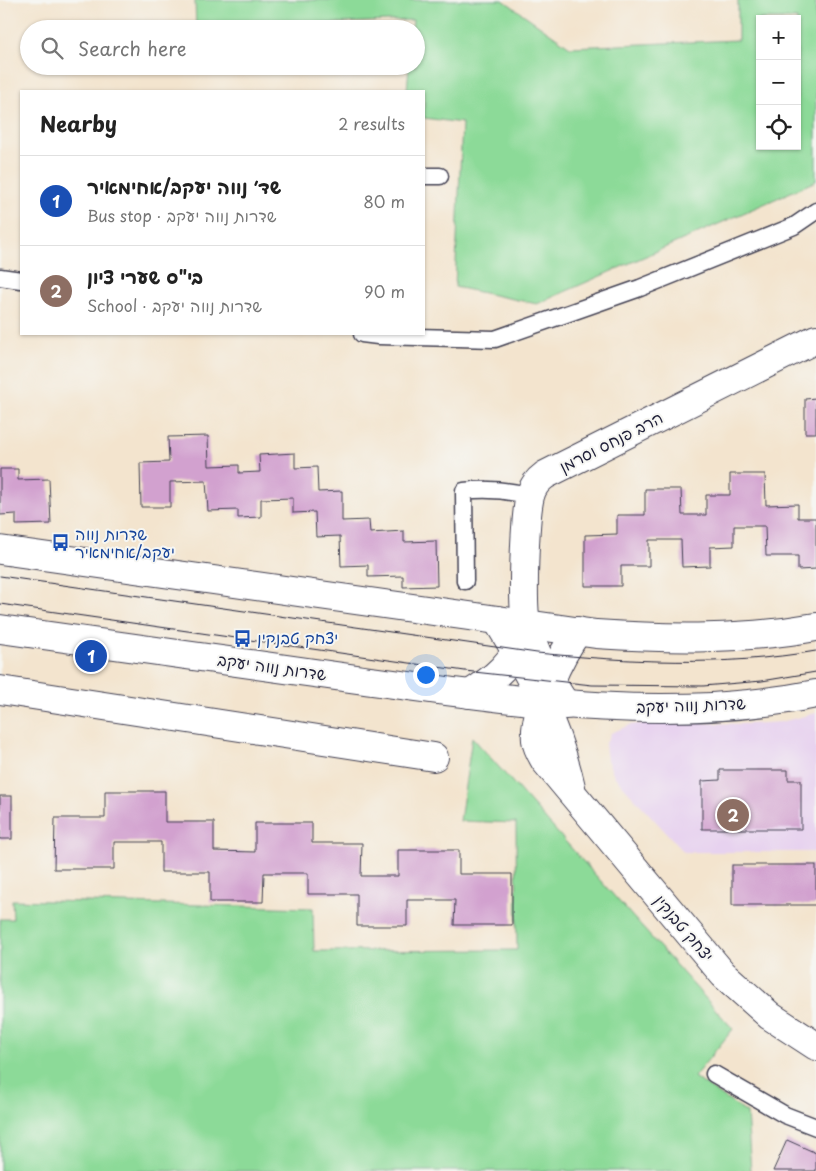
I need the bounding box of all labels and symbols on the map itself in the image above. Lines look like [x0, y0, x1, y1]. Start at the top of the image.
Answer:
street label: הרב פנחס וסרמן [554, 405, 667, 478]
place label: שדרות נווה יעקב/אחימאיר [75, 521, 175, 563]
bus stop icon: שדרות נווה יעקב/אחימאיר [51, 533, 71, 553]
place label: יצחק טבנקין [257, 625, 338, 649]
bus stop icon: יצחק טבנקין [233, 628, 253, 648]
pin: 1 [75, 637, 107, 675]
street label: שדרות נווה יעקב [216, 646, 328, 686]
your location [413, 662, 439, 688]
street label: שדרות נווה יעקב [636, 690, 747, 718]
pin: 2 [717, 796, 749, 834]
street label: יצחק טבנקין [650, 889, 720, 966]

